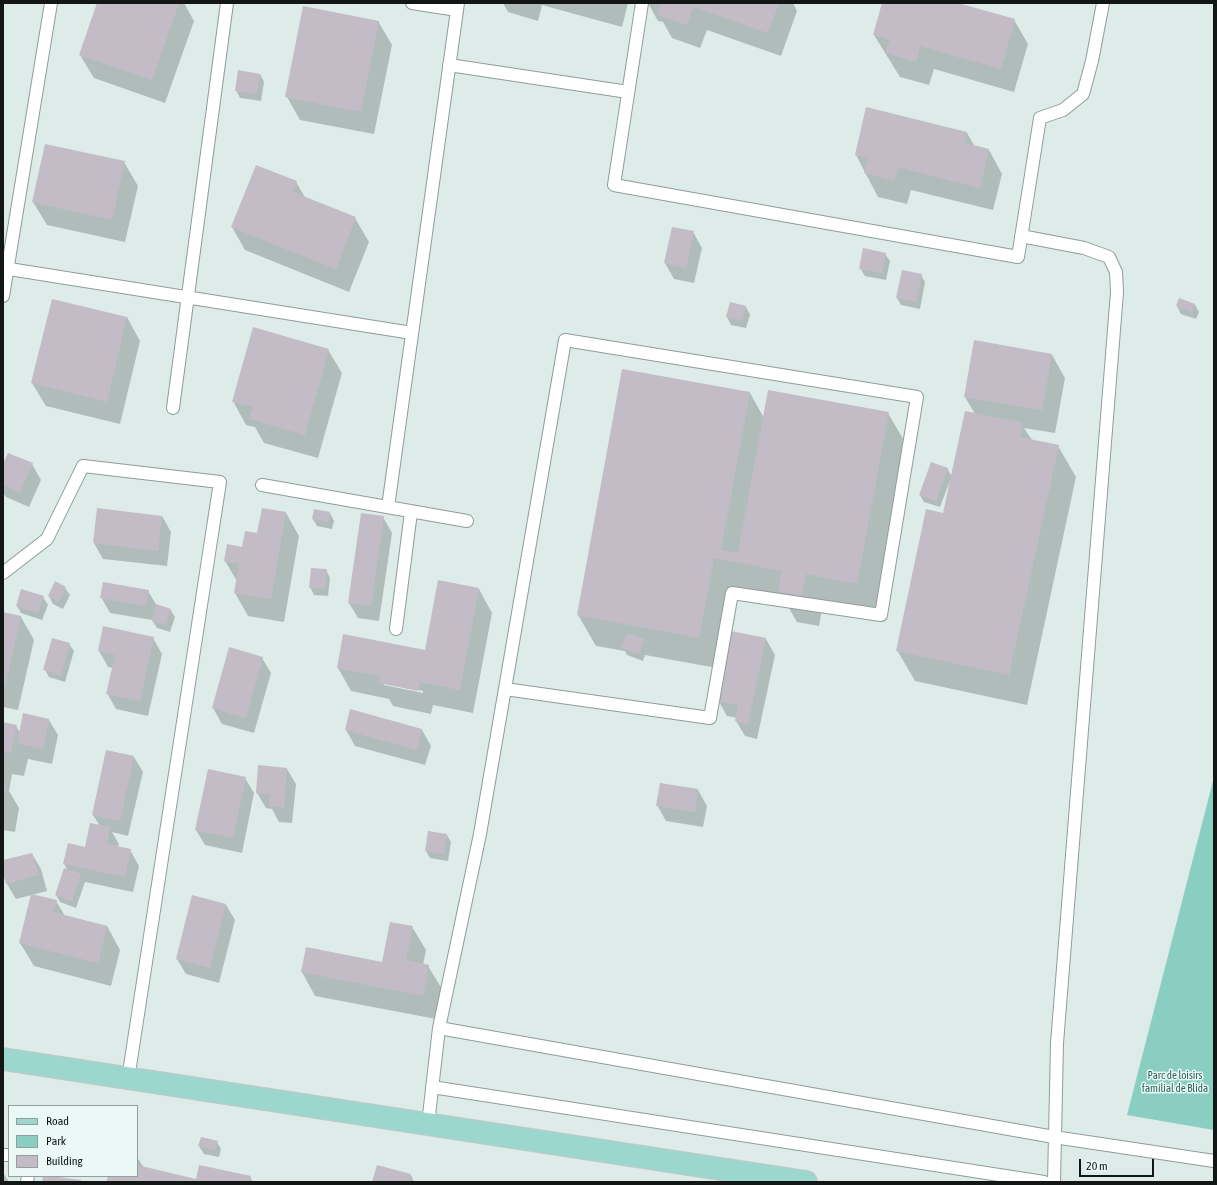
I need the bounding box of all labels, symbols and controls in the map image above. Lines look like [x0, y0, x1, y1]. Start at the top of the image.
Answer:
park label: Parc de loisirs familial de Blida [1142, 1069, 1208, 1095]
legend [8, 1105, 138, 1177]
text: Road [46, 1114, 69, 1128]
text: Park [46, 1134, 66, 1148]
scale bar [1081, 1151, 1156, 1177]
text: Building [46, 1154, 83, 1168]
text: 20 m [1086, 1159, 1108, 1173]

